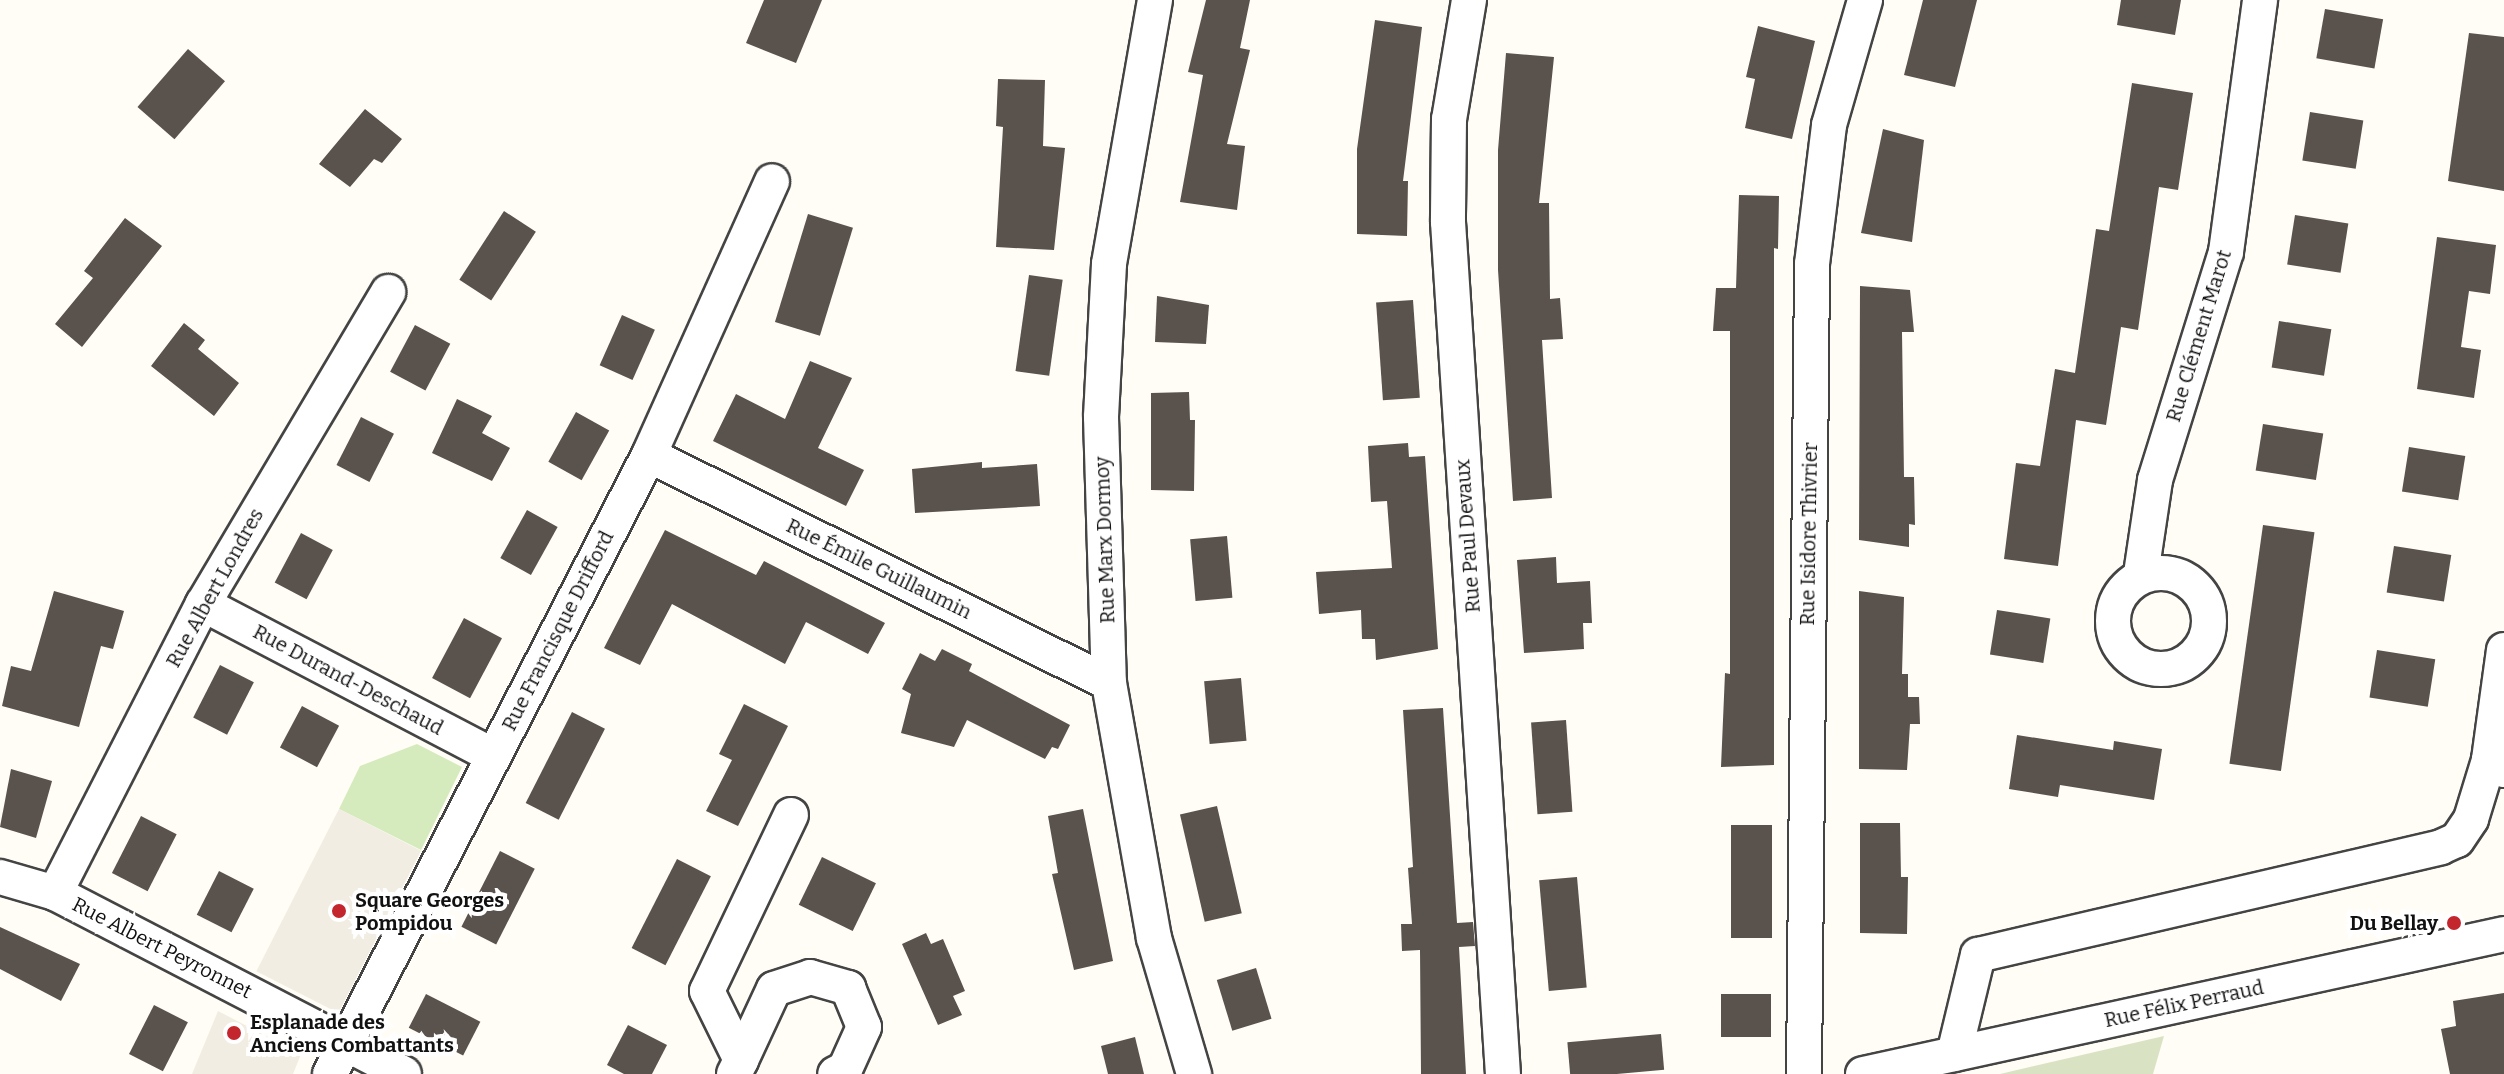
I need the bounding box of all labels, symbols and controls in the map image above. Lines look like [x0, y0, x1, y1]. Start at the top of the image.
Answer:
street label: Rue Clément Marot [2161, 247, 2237, 425]
street label: Rue Isidore Thivrier [1795, 442, 1823, 626]
street label: Rue Marx Dormoy [1090, 456, 1120, 624]
street label: Rue Paul Devaux [1451, 458, 1485, 614]
street label: Rue Albert Londres [161, 504, 269, 672]
street label: Rue Émile Guillaumin [782, 514, 976, 624]
street label: Rue Francisque Drifford [497, 527, 619, 735]
street label: Rue Durand-Deschaud [249, 620, 447, 740]
place label: Square Georges Pompidou [355, 888, 504, 935]
street label: Rue Albert Peyronnet [68, 892, 256, 1004]
marker: Square Georges Pompidou [330, 902, 348, 920]
place label: Du Bellay [2350, 911, 2438, 935]
marker: Du Bellay [2445, 914, 2463, 932]
street label: Rue Félix Perraud [2102, 975, 2266, 1033]
place label: Esplanade des Anciens Combattants [250, 1010, 454, 1057]
marker: Esplanade des Anciens Combattants [225, 1024, 243, 1042]

